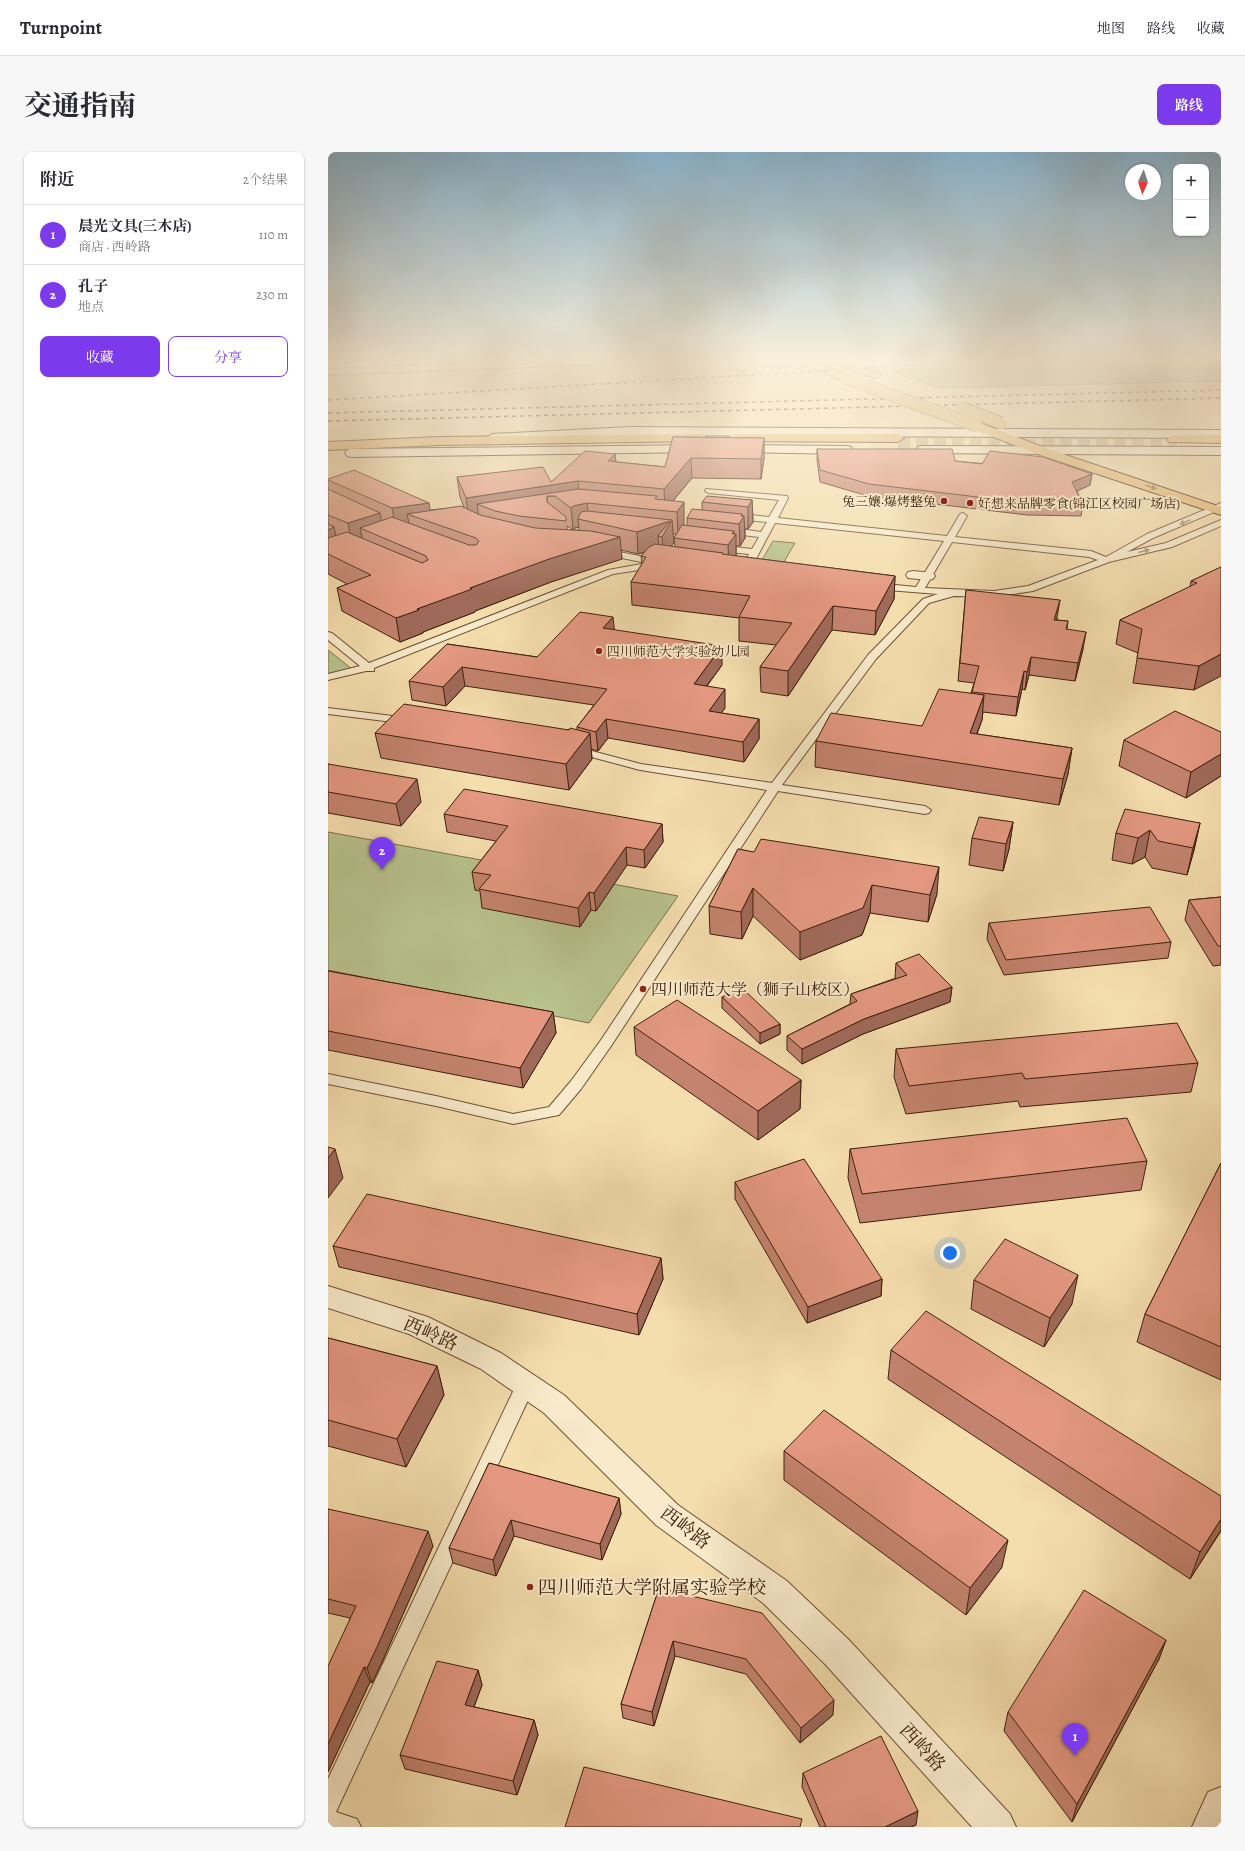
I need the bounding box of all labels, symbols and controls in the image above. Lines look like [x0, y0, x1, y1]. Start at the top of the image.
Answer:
text: Turnpoint [20, 15, 102, 41]
text: 地图 [1097, 19, 1125, 38]
text: 路线 [1147, 19, 1175, 38]
text: 收藏 [1197, 19, 1225, 38]
button: 路线 [1157, 84, 1221, 125]
text: 交通指南 [24, 87, 136, 125]
north arrow [1125, 164, 1161, 200]
map controls [1173, 164, 1209, 236]
button: + [1173, 164, 1209, 200]
text: 附近 [40, 168, 74, 191]
text: 2个结果 [243, 171, 288, 188]
button: − [1173, 200, 1209, 236]
text: 晨光文具(三木店) [78, 216, 192, 236]
text: 1 [51, 226, 55, 243]
text: 110 m [259, 226, 288, 243]
text: 商店 · 西岭路 [78, 238, 151, 255]
text: 孔子 [78, 276, 108, 296]
text: 2 [50, 286, 56, 303]
text: 230 m [256, 286, 288, 303]
text: 地点 [78, 298, 104, 315]
button: 收藏 [40, 336, 160, 377]
button: 分享 [168, 336, 288, 377]
one-way arrow [1146, 485, 1158, 491]
place label: 兔三孃·爆烤整兔 [842, 493, 936, 510]
place label: 好想来品牌零食(锦江区校园广场店) [978, 495, 1180, 512]
marker: 兔三孃·爆烤整兔 [939, 496, 949, 506]
marker: 好想来品牌零食(锦江区校园广场店) [965, 498, 975, 508]
one-way arrow [1179, 519, 1191, 525]
one-way arrow [1138, 547, 1150, 553]
place label: 四川师范大学实验幼儿园 [607, 643, 750, 660]
marker: 四川师范大学实验幼儿园 [594, 646, 604, 656]
pin: 2 [369, 837, 395, 870]
place label: 四川师范大学（狮子山校区） [651, 979, 859, 1001]
marker: 四川师范大学（狮子山校区） [638, 984, 648, 994]
your location [940, 1243, 960, 1263]
street label: 西岭路 [399, 1311, 462, 1357]
street label: 西岭路 [655, 1500, 716, 1555]
place label: 四川师范大学附属实验学校 [538, 1575, 766, 1601]
marker: 四川师范大学附属实验学校 [525, 1582, 535, 1592]
street label: 西岭路 [894, 1718, 951, 1778]
pin: 1 [1062, 1723, 1088, 1756]

